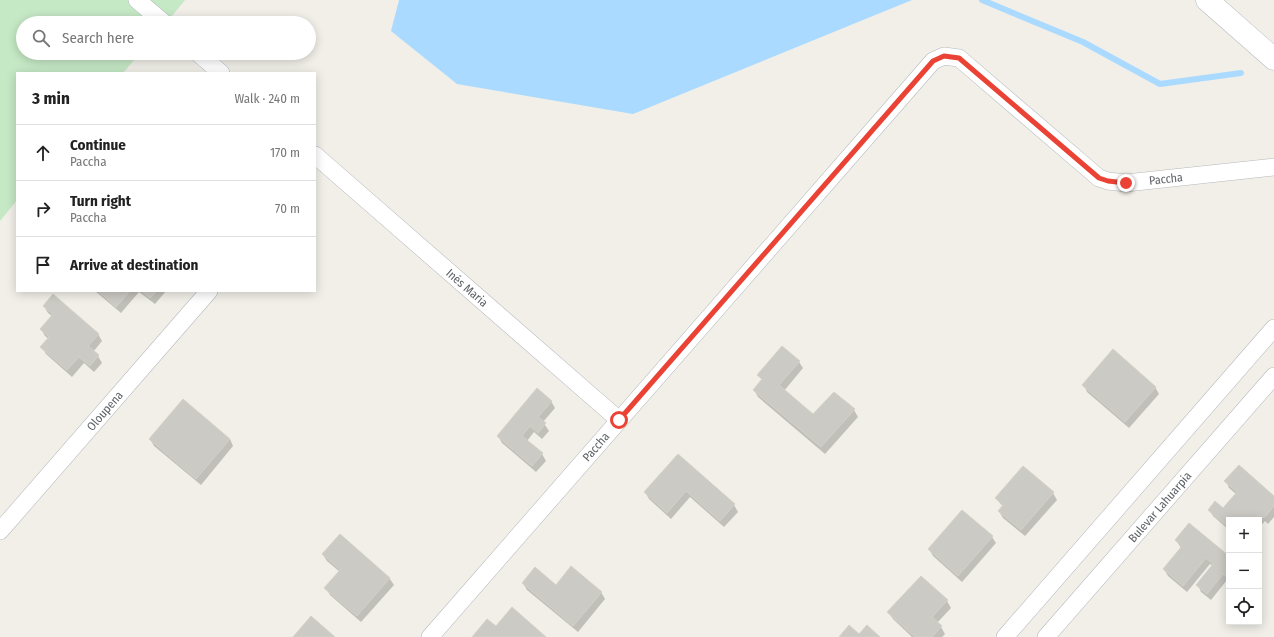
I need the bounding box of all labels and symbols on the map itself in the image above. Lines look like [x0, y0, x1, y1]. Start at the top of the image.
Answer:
street label: Paccha [1148, 170, 1184, 188]
route end [1117, 174, 1135, 192]
street label: Inés Maria [443, 266, 491, 310]
street label: Oloupena [84, 388, 126, 434]
route start [610, 411, 628, 429]
street label: Paccha [580, 430, 612, 464]
street label: Bulevar Lahuarpia [1126, 469, 1195, 545]

